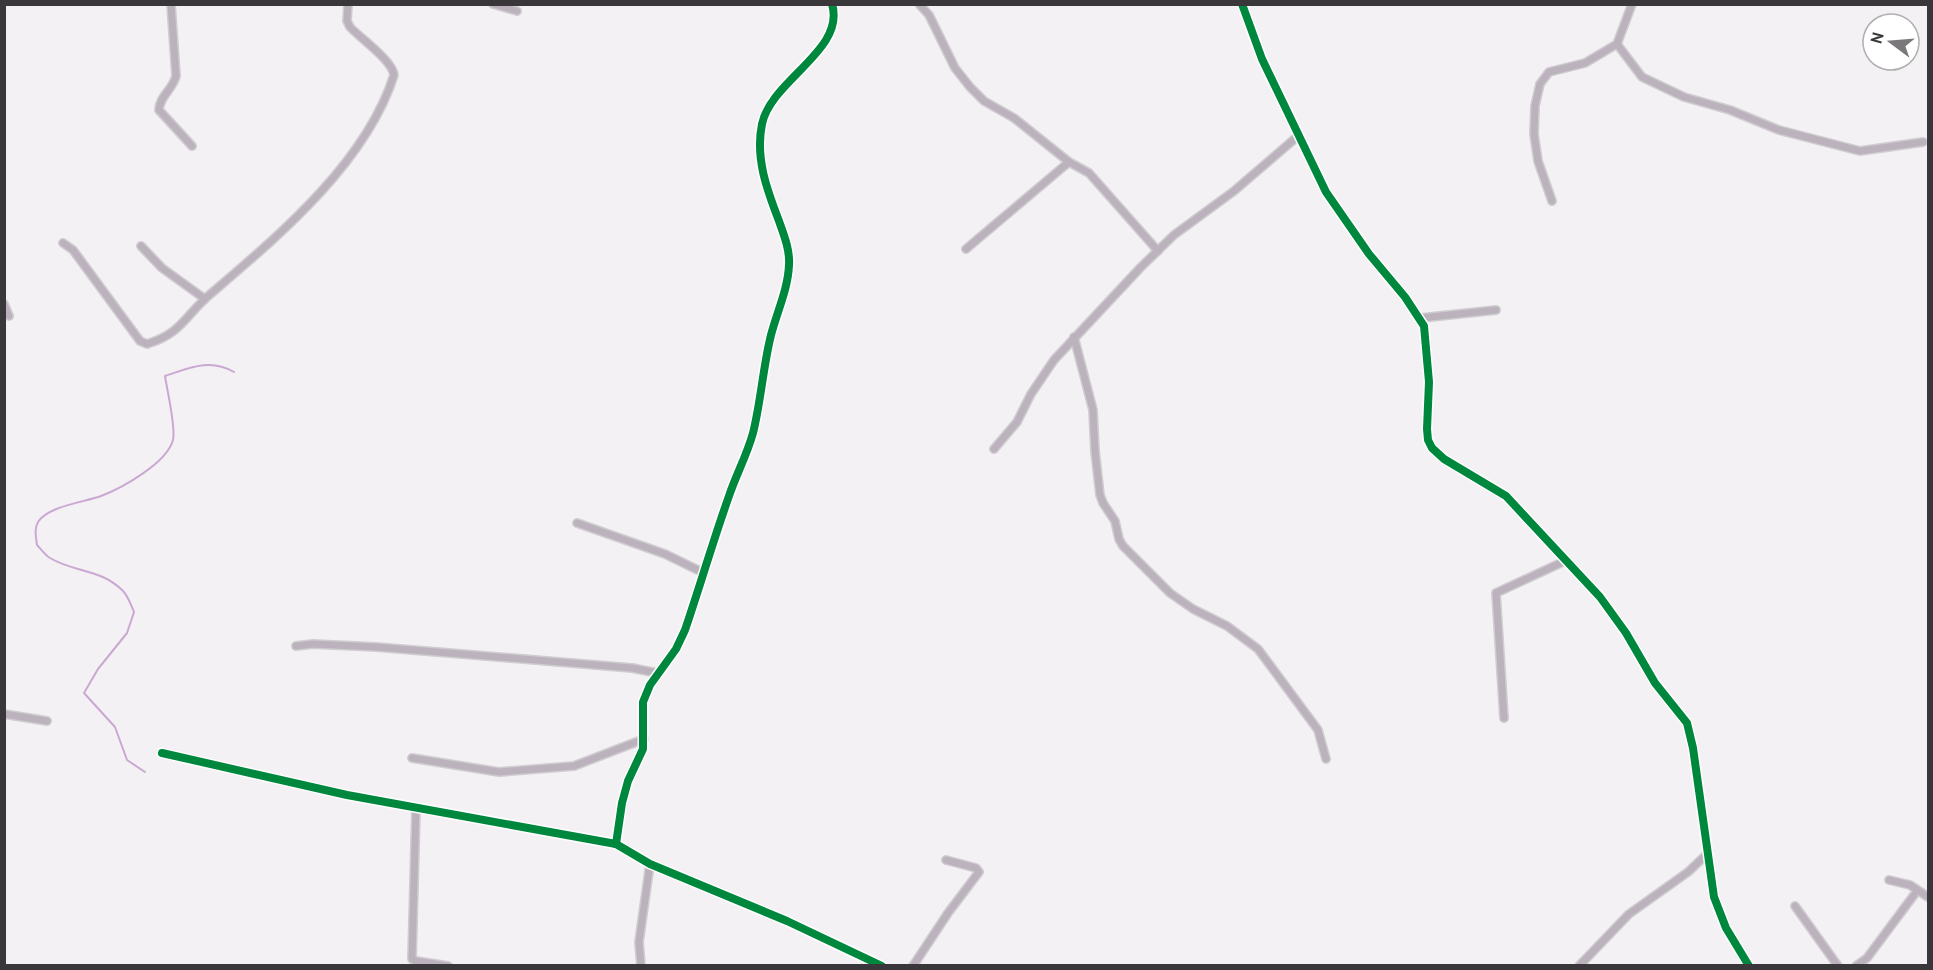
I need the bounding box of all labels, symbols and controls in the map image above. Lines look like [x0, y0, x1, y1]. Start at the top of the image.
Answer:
north arrow [1861, 12, 1921, 72]
text: N [1866, 30, 1888, 46]

